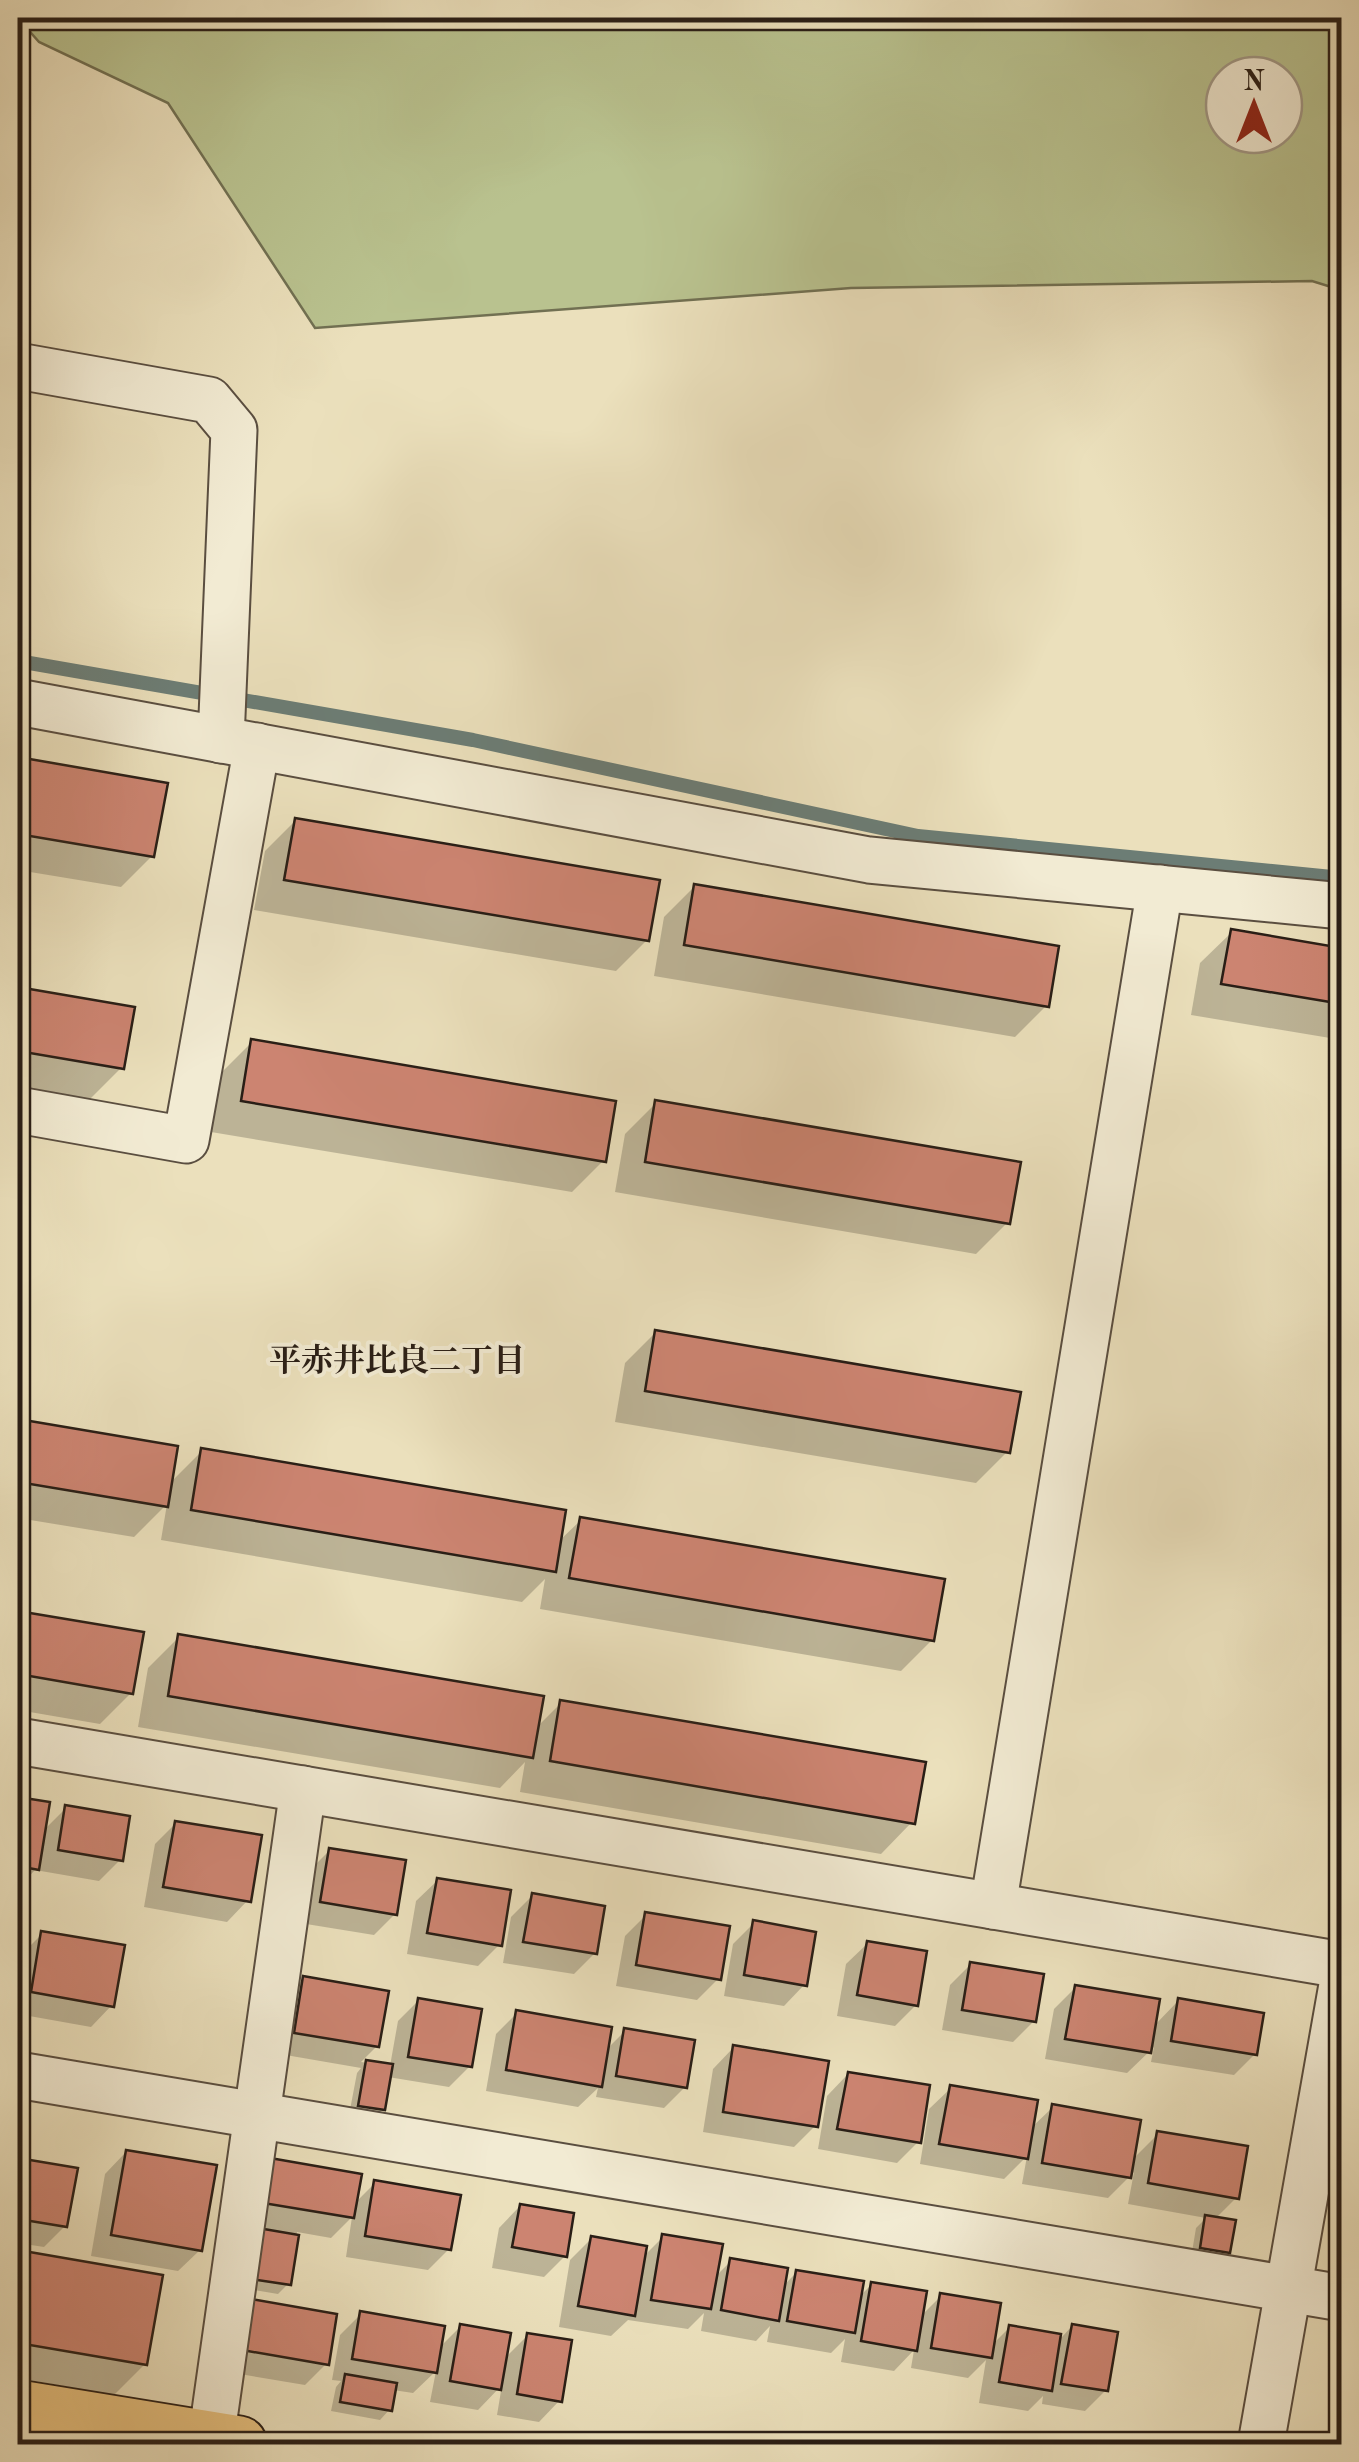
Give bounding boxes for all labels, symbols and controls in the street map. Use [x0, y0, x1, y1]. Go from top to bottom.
north arrow [1204, 55, 1304, 155]
text: N [1243, 69, 1265, 97]
district label: 平赤井比良二丁目 [269, 1343, 525, 1379]

